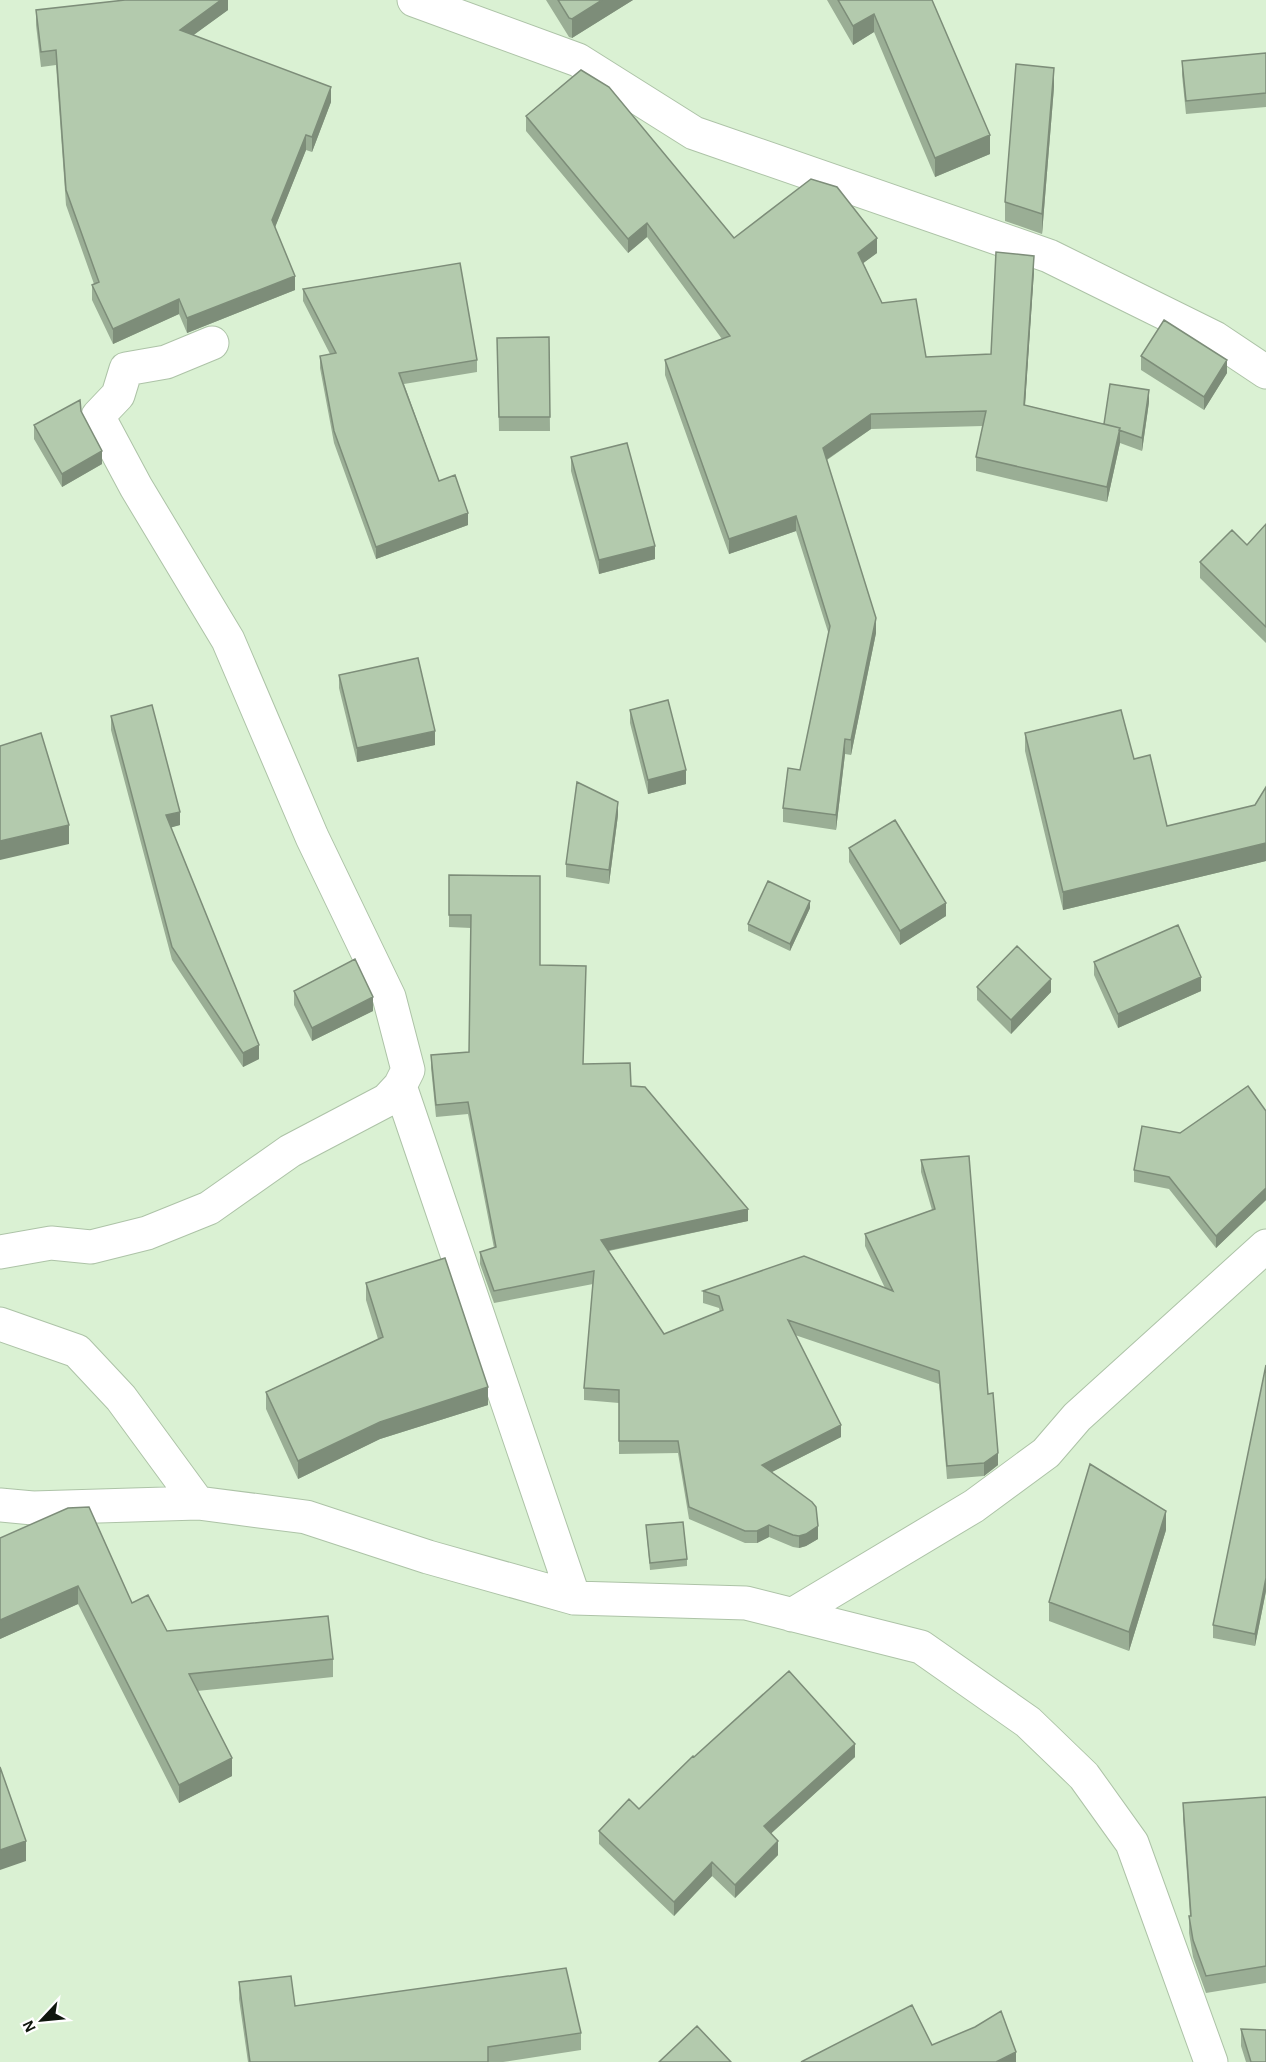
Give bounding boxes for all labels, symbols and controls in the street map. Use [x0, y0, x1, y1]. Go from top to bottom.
north arrow [12, 1990, 72, 2050]
text: N [20, 2018, 39, 2035]

